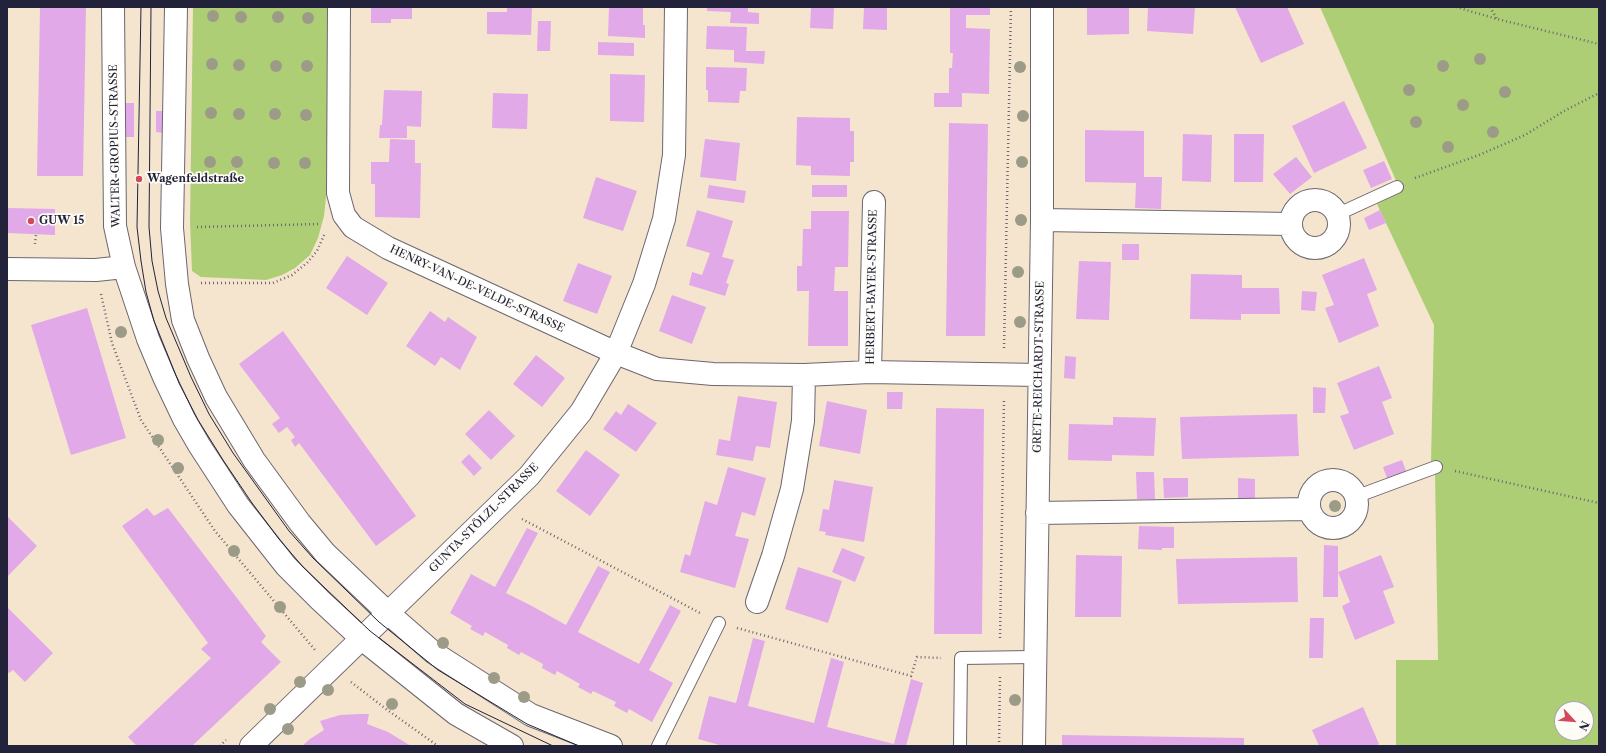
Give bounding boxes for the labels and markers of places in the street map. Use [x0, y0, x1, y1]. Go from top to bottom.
place label: Wagenfeldstraße [147, 172, 244, 186]
marker: Wagenfeldstraße [134, 174, 144, 184]
place label: GUW 15 [39, 214, 84, 228]
marker: GUW 15 [26, 216, 36, 226]

